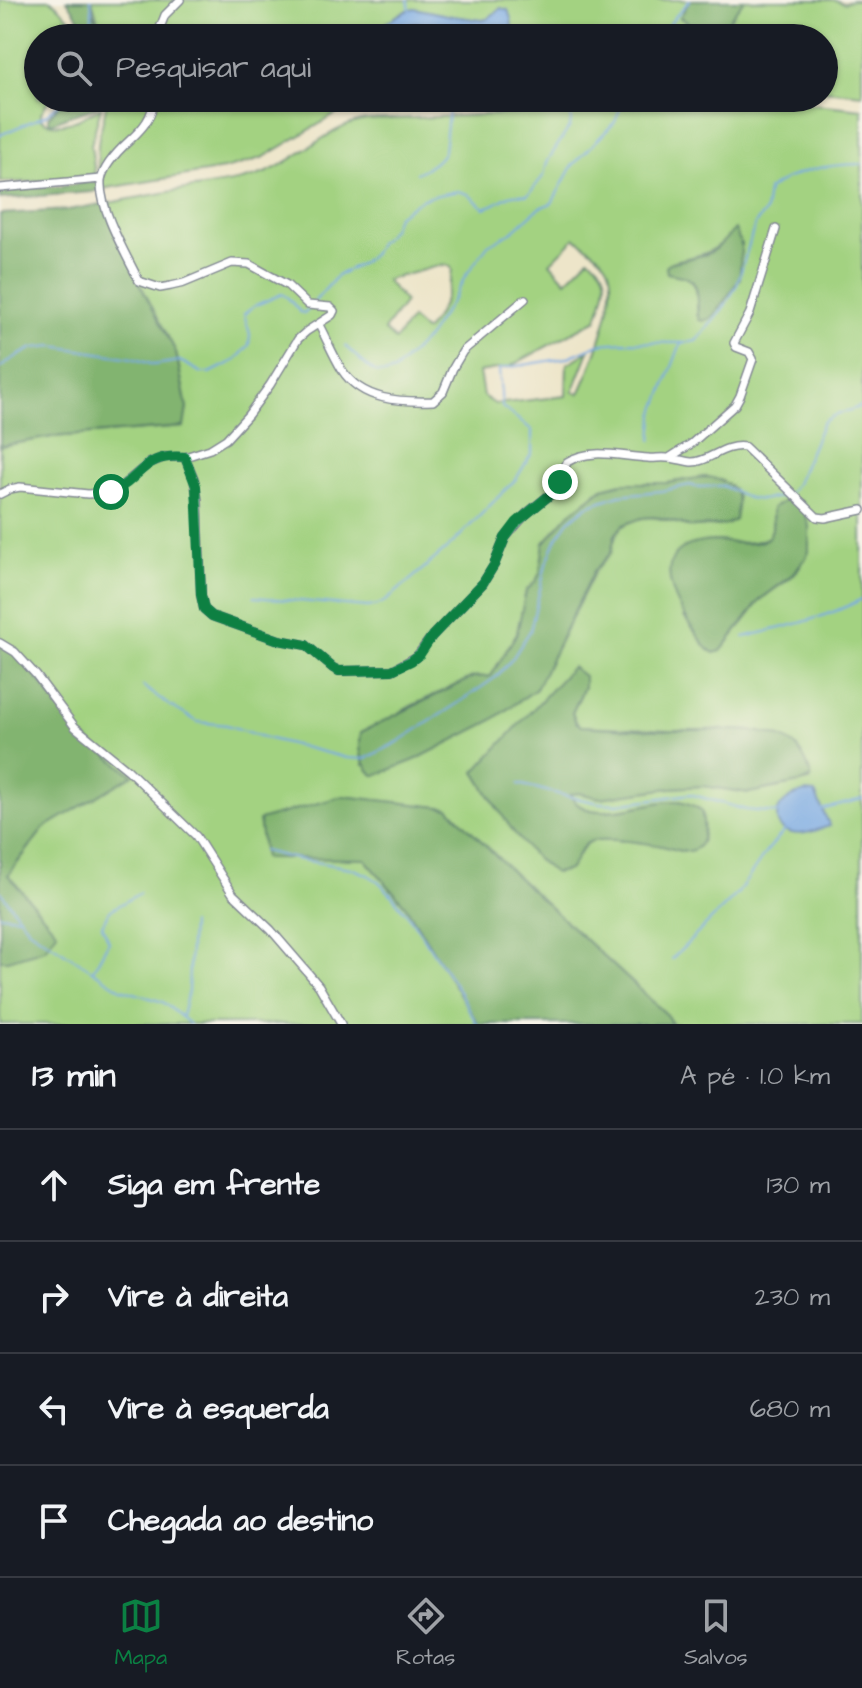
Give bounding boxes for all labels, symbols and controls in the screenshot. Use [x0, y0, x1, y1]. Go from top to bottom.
search box [24, 24, 838, 112]
icon: search [52, 46, 96, 90]
text: Pesquisar aqui [116, 47, 311, 89]
route end [542, 464, 578, 500]
route start [93, 474, 129, 510]
text: 13 min [32, 1052, 116, 1100]
text: A pé · 1.0 km [680, 1058, 830, 1094]
icon: ahead [32, 1163, 76, 1207]
text: Siga em frente [108, 1164, 320, 1206]
text: 130 m [766, 1167, 830, 1203]
icon: right [32, 1275, 76, 1319]
text: Vire à direita [108, 1276, 288, 1318]
text: 230 m [755, 1279, 830, 1315]
icon: left [32, 1387, 76, 1431]
text: Vire à esquerda [108, 1388, 329, 1430]
text: 680 m [750, 1391, 830, 1427]
icon: arrive [32, 1499, 76, 1543]
text: Chegada ao destino [108, 1500, 373, 1542]
tab: Mapa [114, 1594, 167, 1673]
tab: Rotas [396, 1594, 455, 1673]
tab: Salvos [684, 1594, 748, 1673]

